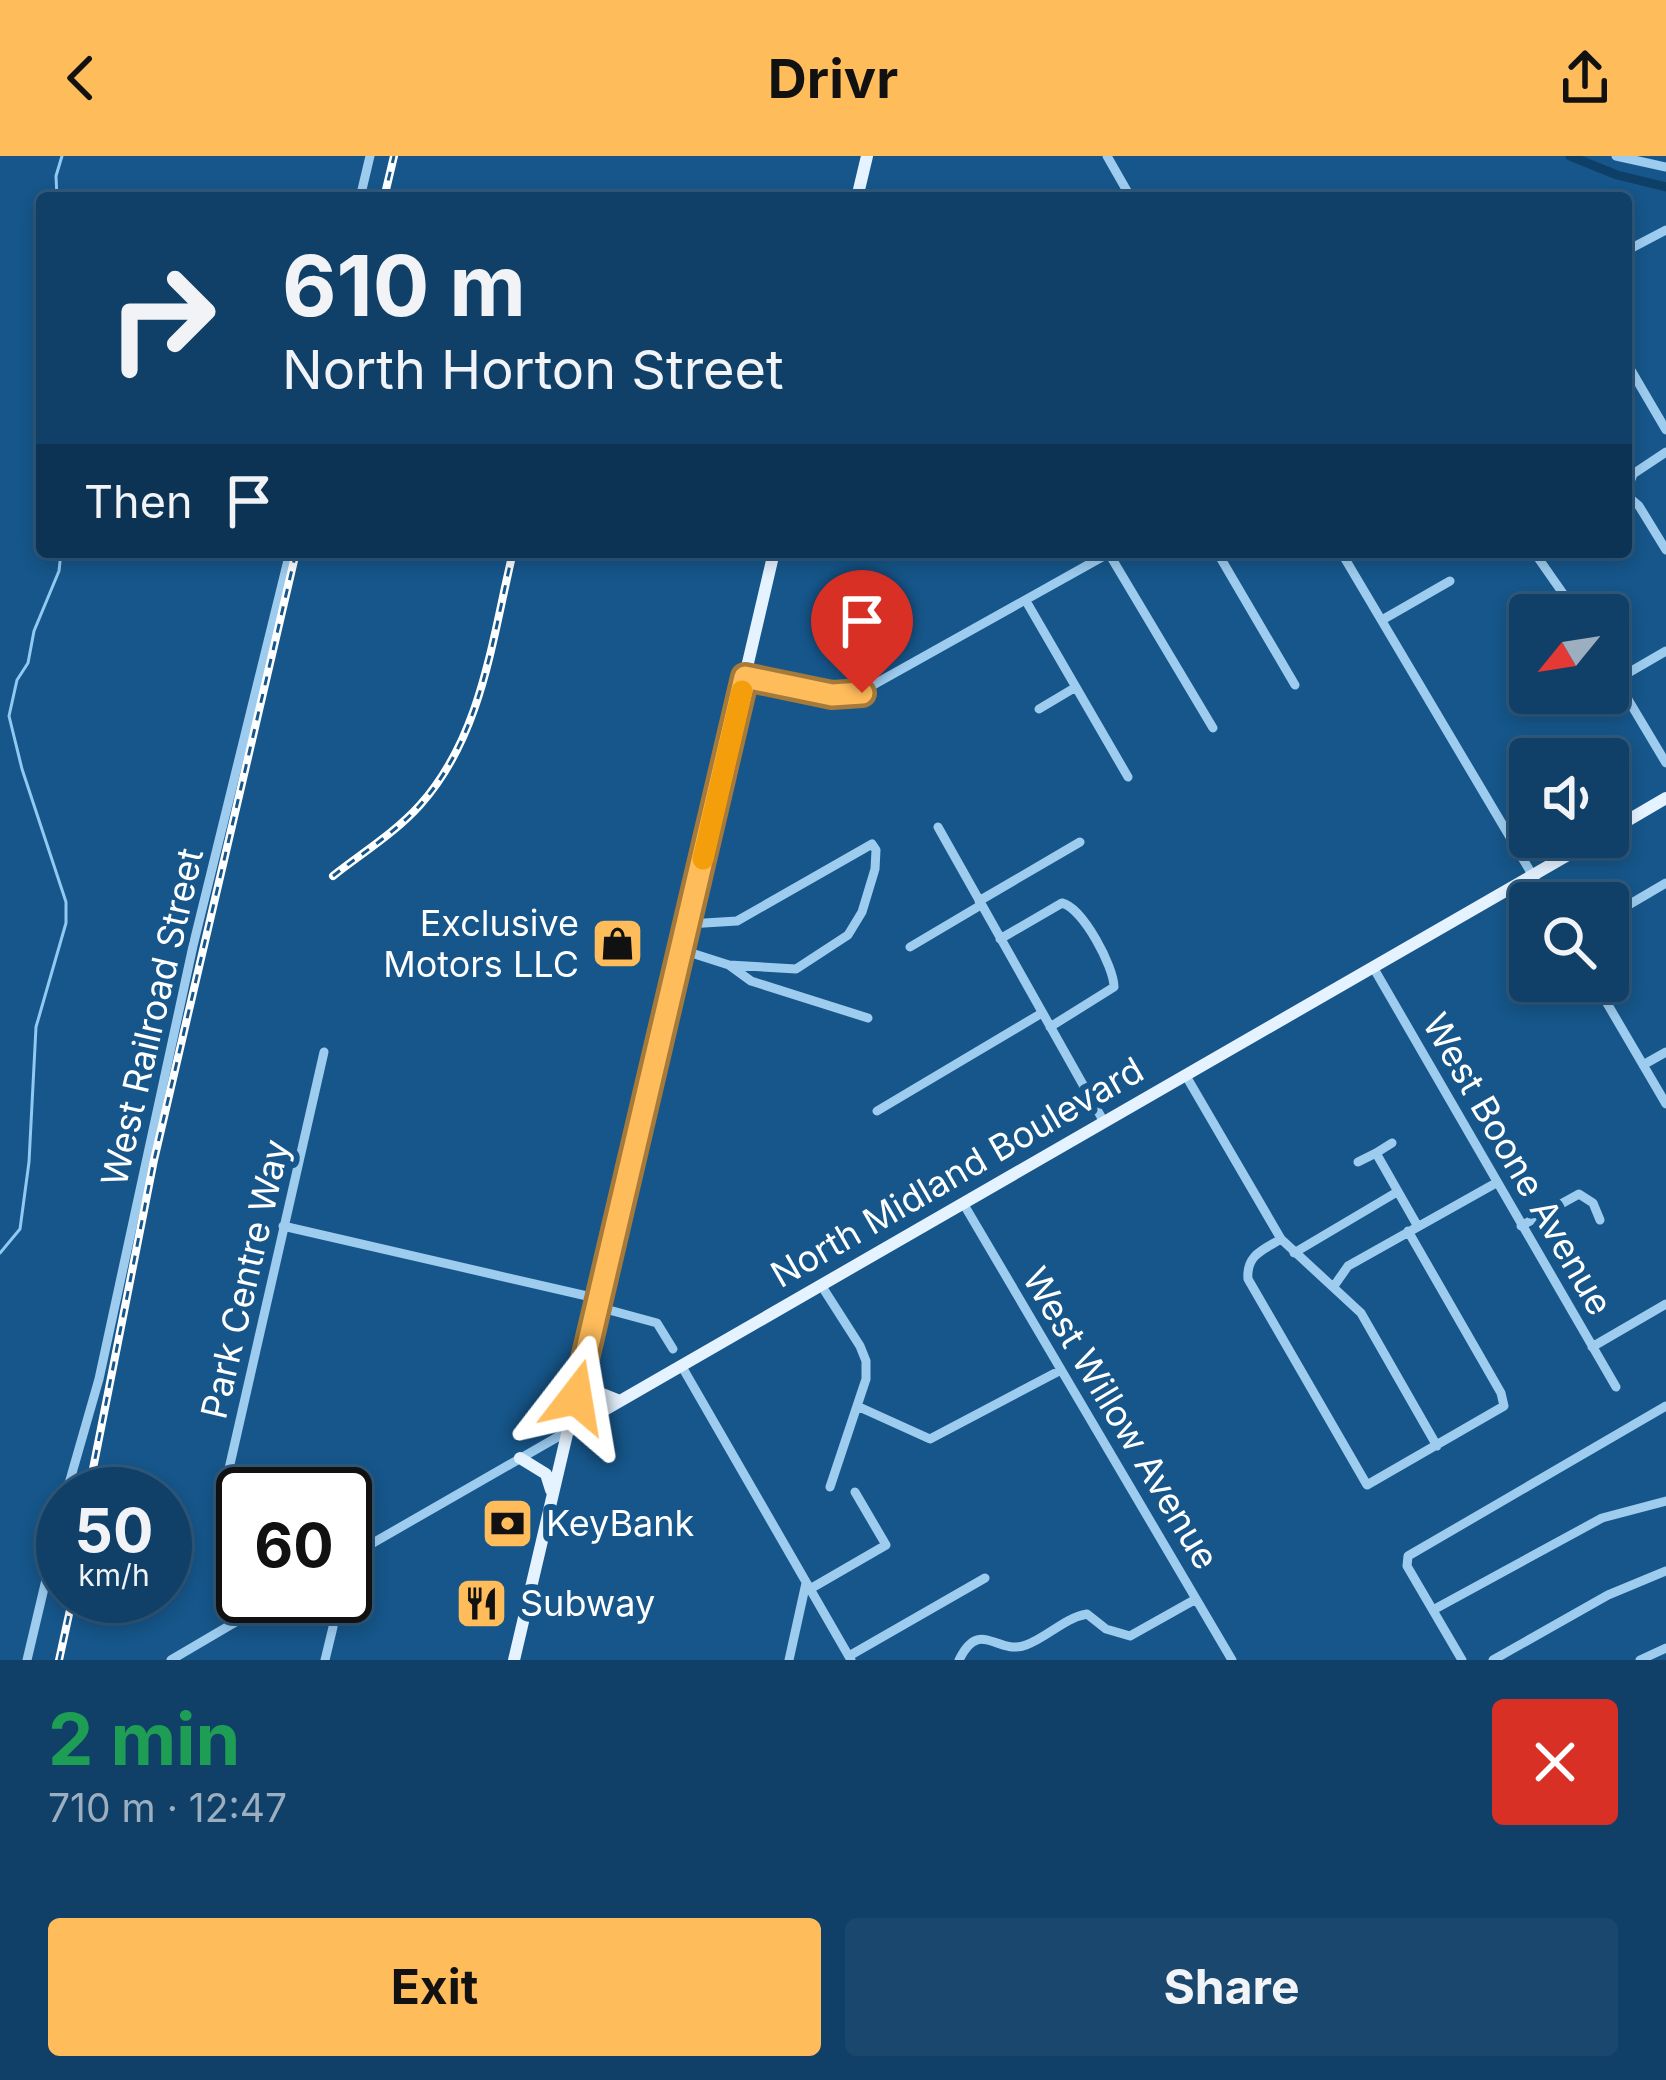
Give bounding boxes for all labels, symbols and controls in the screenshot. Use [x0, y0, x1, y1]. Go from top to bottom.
icon: back [48, 45, 114, 111]
icon: share [1552, 45, 1618, 111]
text: Drivr [768, 46, 898, 111]
text: 610 m [282, 235, 526, 336]
icon: right [84, 240, 240, 396]
text: North Horton Street [282, 337, 784, 402]
icon: arrive [216, 468, 282, 534]
text: Then [84, 474, 192, 529]
pin [811, 570, 913, 693]
icon: arrive [829, 588, 895, 654]
north arrow [1509, 594, 1629, 714]
map controls [1509, 594, 1629, 1002]
button: sound [1509, 738, 1629, 858]
street label: West Railroad Street [92, 844, 212, 1190]
button: search [1509, 882, 1629, 1002]
place label: Exclusive Motors LLC [383, 901, 579, 986]
shop icon: Exclusive Motors LLC [590, 916, 646, 972]
street label: West Boone Avenue [1414, 1005, 1622, 1323]
street label: North Midland Boulevard [763, 1047, 1151, 1297]
street label: Park Centre Way [191, 1135, 299, 1423]
street label: West Willow Avenue [1014, 1259, 1228, 1577]
position arrow [513, 1334, 639, 1460]
speed limit sign: 60 [216, 1467, 372, 1623]
text: 50 [75, 1494, 153, 1566]
bank icon: KeyBank [479, 1495, 535, 1551]
place label: KeyBank [546, 1501, 694, 1545]
text: km/h [78, 1557, 150, 1593]
restaurant icon: Subway [453, 1575, 509, 1631]
place label: Subway [520, 1581, 655, 1625]
text: 2 min [48, 1695, 240, 1782]
button: close [1492, 1699, 1618, 1825]
text: 710 m · 12:47 [48, 1784, 287, 1831]
button: Exit [48, 1918, 821, 2056]
button: Share [845, 1918, 1618, 2056]

